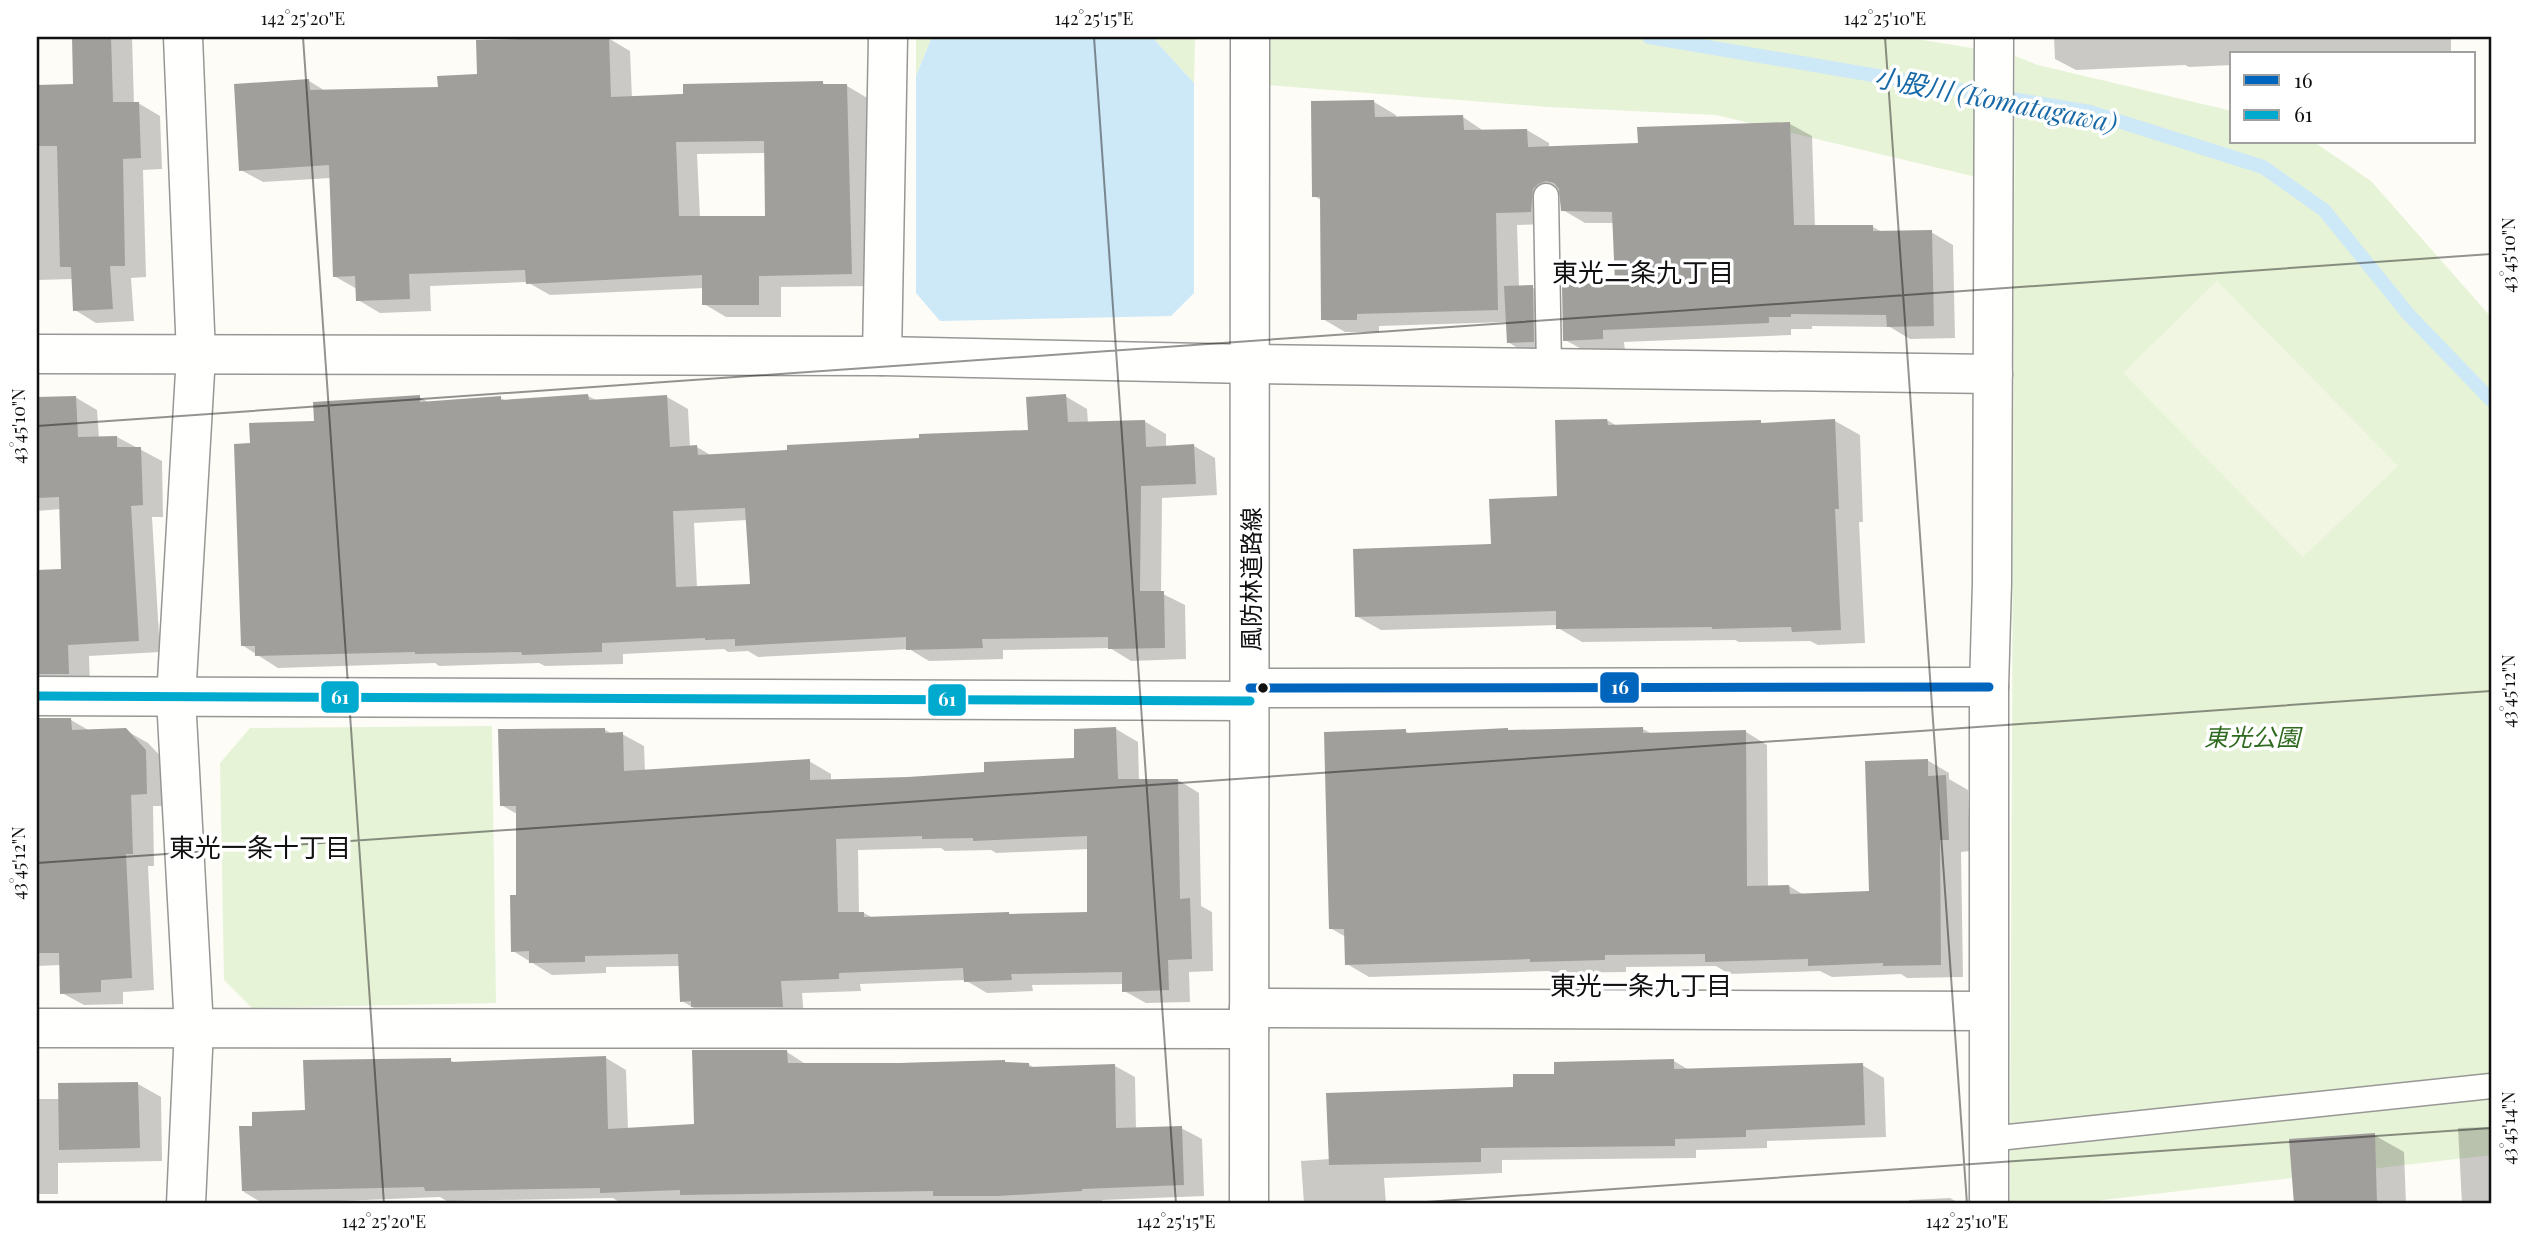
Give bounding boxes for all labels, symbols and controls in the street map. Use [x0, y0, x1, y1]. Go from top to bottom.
text: 142°25'20"E [261, 6, 345, 30]
text: 142°25'15"E [1054, 6, 1134, 30]
text: 142°25'10"E [1844, 6, 1926, 30]
legend [2230, 52, 2476, 144]
water label: 小股川 (Komatagawa) [1872, 58, 2120, 140]
text: 16 [2294, 65, 2313, 93]
text: 61 [2294, 99, 2313, 127]
text: 43°45'10"N [2496, 217, 2520, 293]
district label: 東光二条九丁目 [1552, 254, 1734, 289]
text: 43°45'10"N [6, 388, 30, 464]
street label: 風防林道路線 [1234, 507, 1266, 651]
text: 43°45'12"N [2496, 654, 2520, 728]
line badge: 16 [1599, 671, 1640, 704]
text: 16 [1611, 673, 1629, 699]
line badge: 61 [320, 680, 360, 714]
unlabelled marker [1256, 681, 1270, 695]
text: 61 [331, 683, 349, 709]
line badge: 61 [927, 683, 967, 717]
text: 61 [938, 685, 956, 711]
park label: 東光公園 [2204, 720, 2303, 752]
text: 43°45'12"N [6, 826, 30, 900]
district label: 東光一条十丁目 [169, 829, 351, 864]
district label: 東光一条九丁目 [1550, 967, 1732, 1002]
text: 43°45'14"N [2496, 1091, 2520, 1165]
text: 142°25'20"E [342, 1209, 426, 1233]
text: 142°25'15"E [1136, 1209, 1216, 1233]
text: 142°25'10"E [1926, 1209, 2008, 1233]

